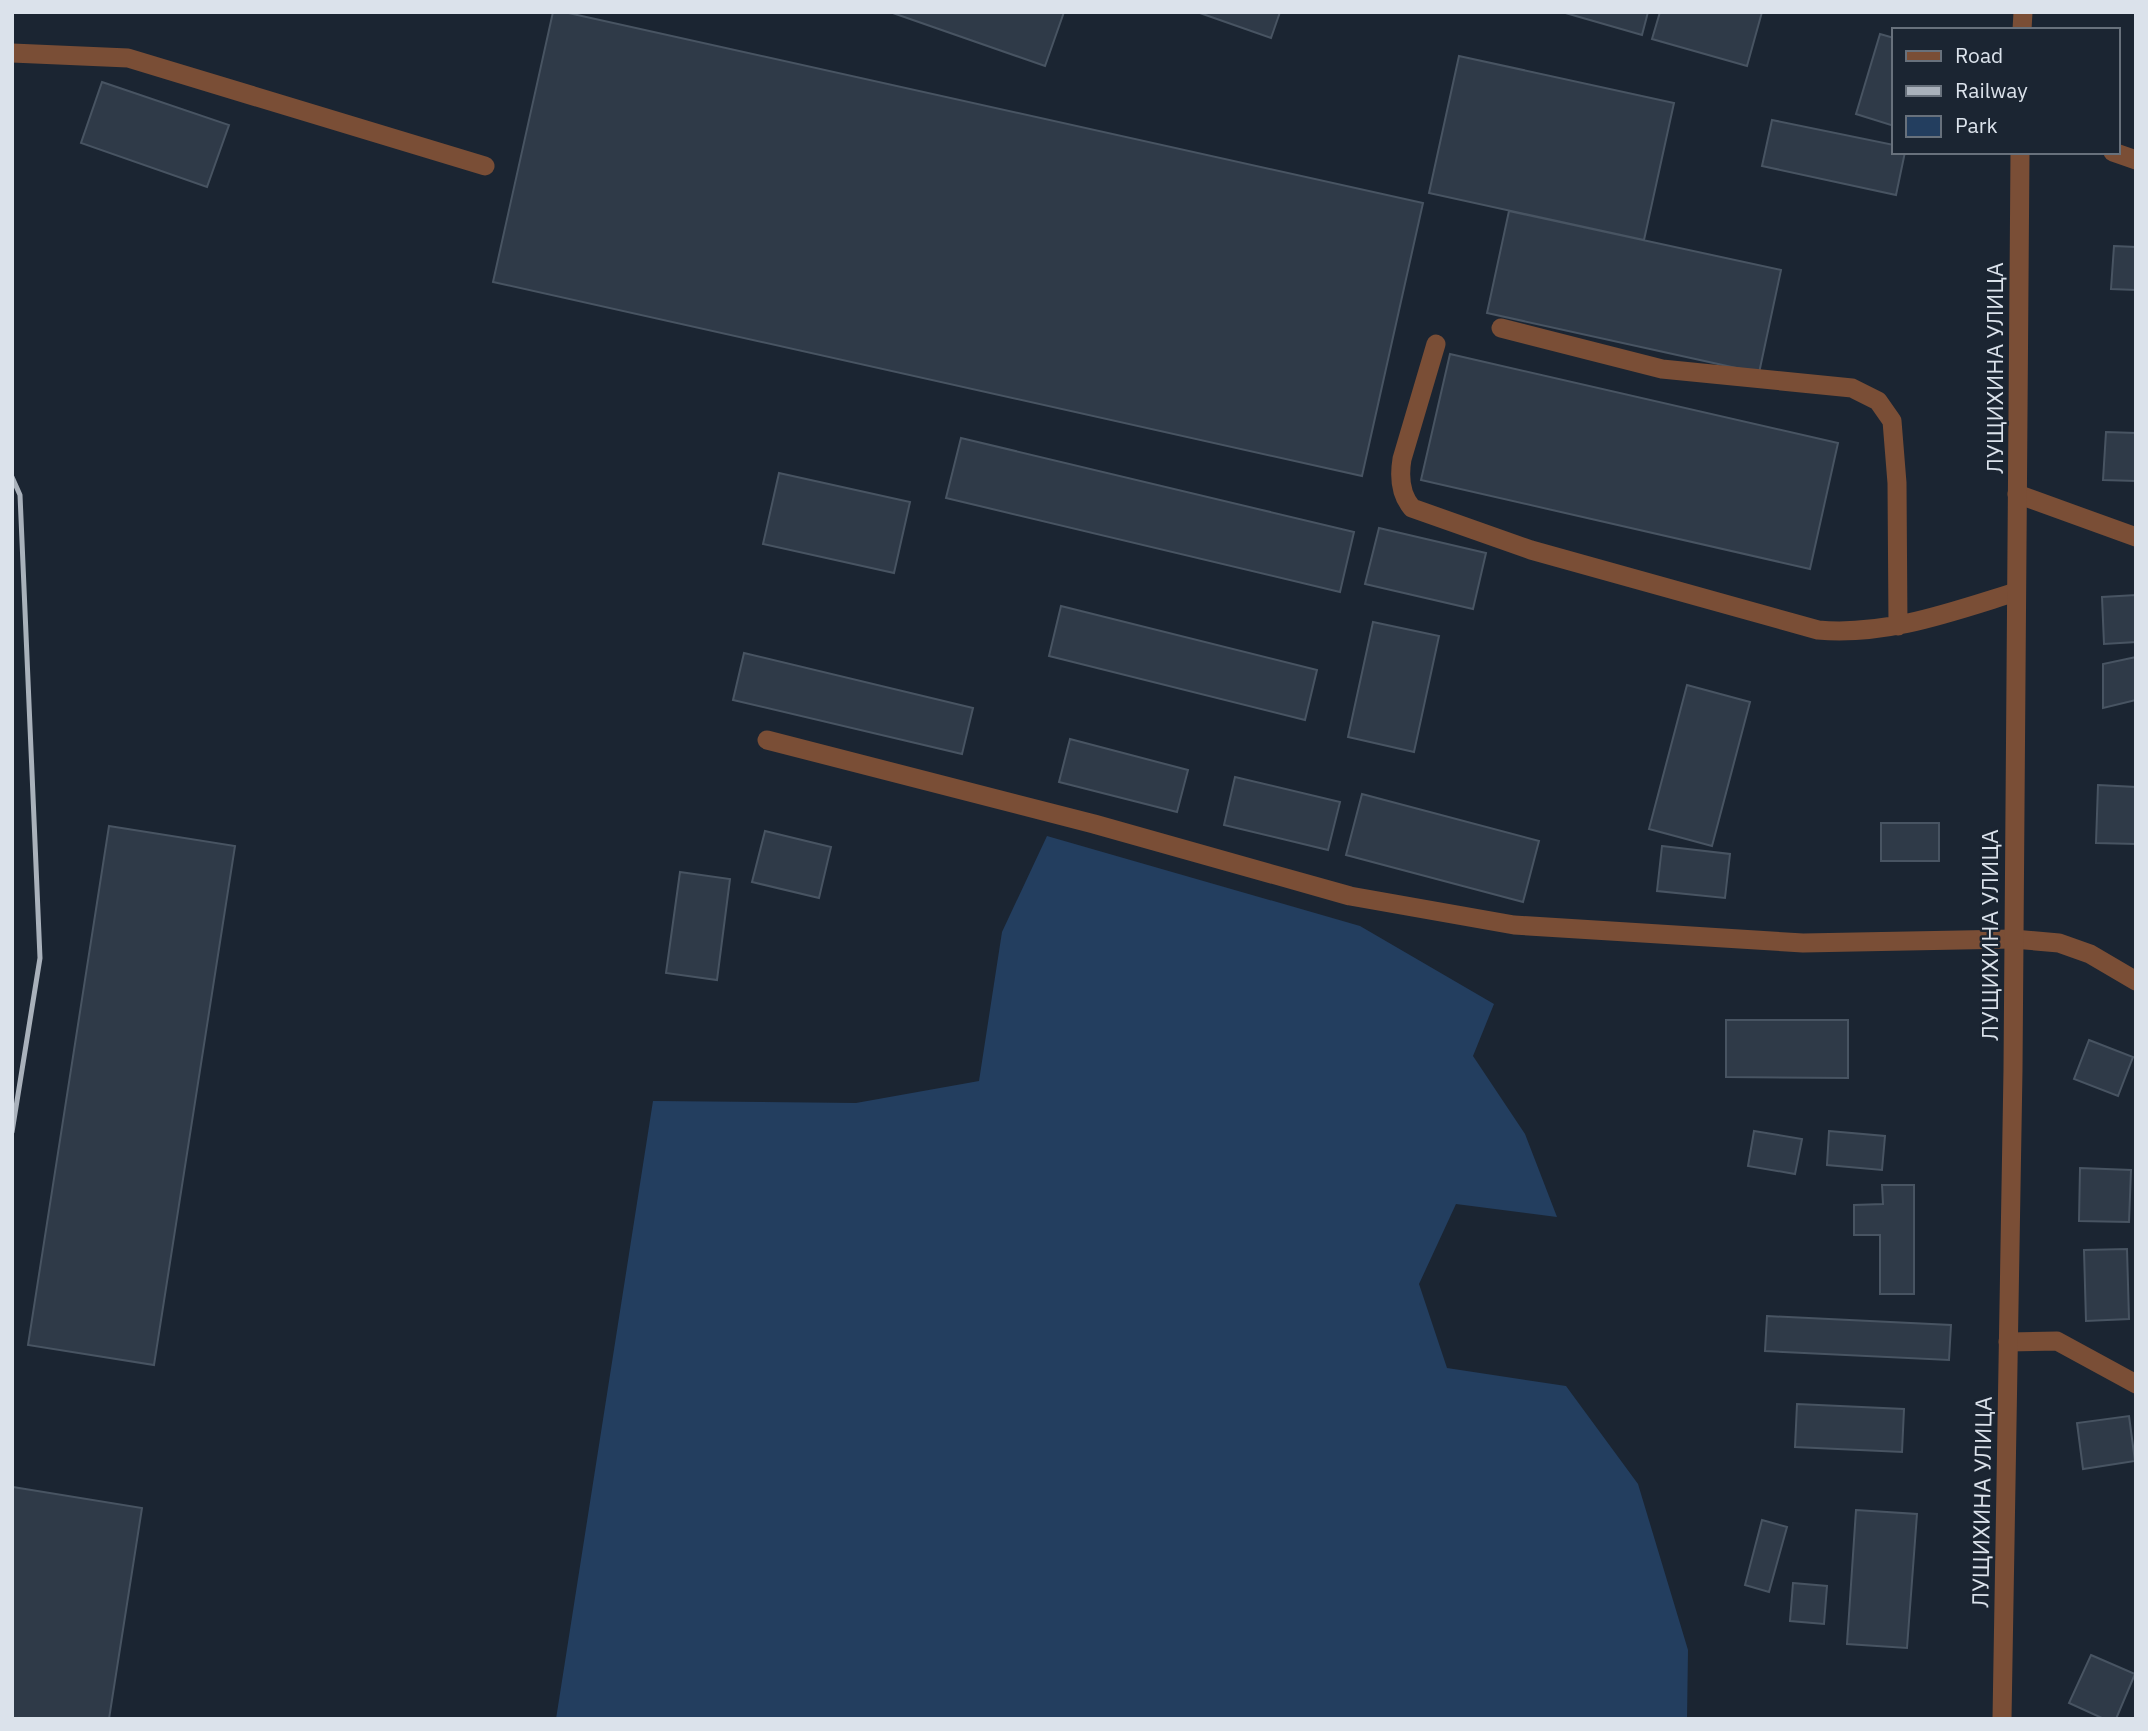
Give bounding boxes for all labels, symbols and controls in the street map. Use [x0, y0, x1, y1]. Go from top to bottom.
legend [1892, 28, 2120, 154]
text: Road [1955, 41, 2003, 69]
text: Railway [1955, 76, 2028, 104]
text: Park [1955, 111, 1998, 139]
street label: ЛУЩИХИНА УЛИЦА [1979, 262, 2009, 474]
street label: ЛУЩИХИНА УЛИЦА [1974, 829, 2004, 1041]
street label: ЛУЩИХИНА УЛИЦА [1964, 1396, 1998, 1608]

